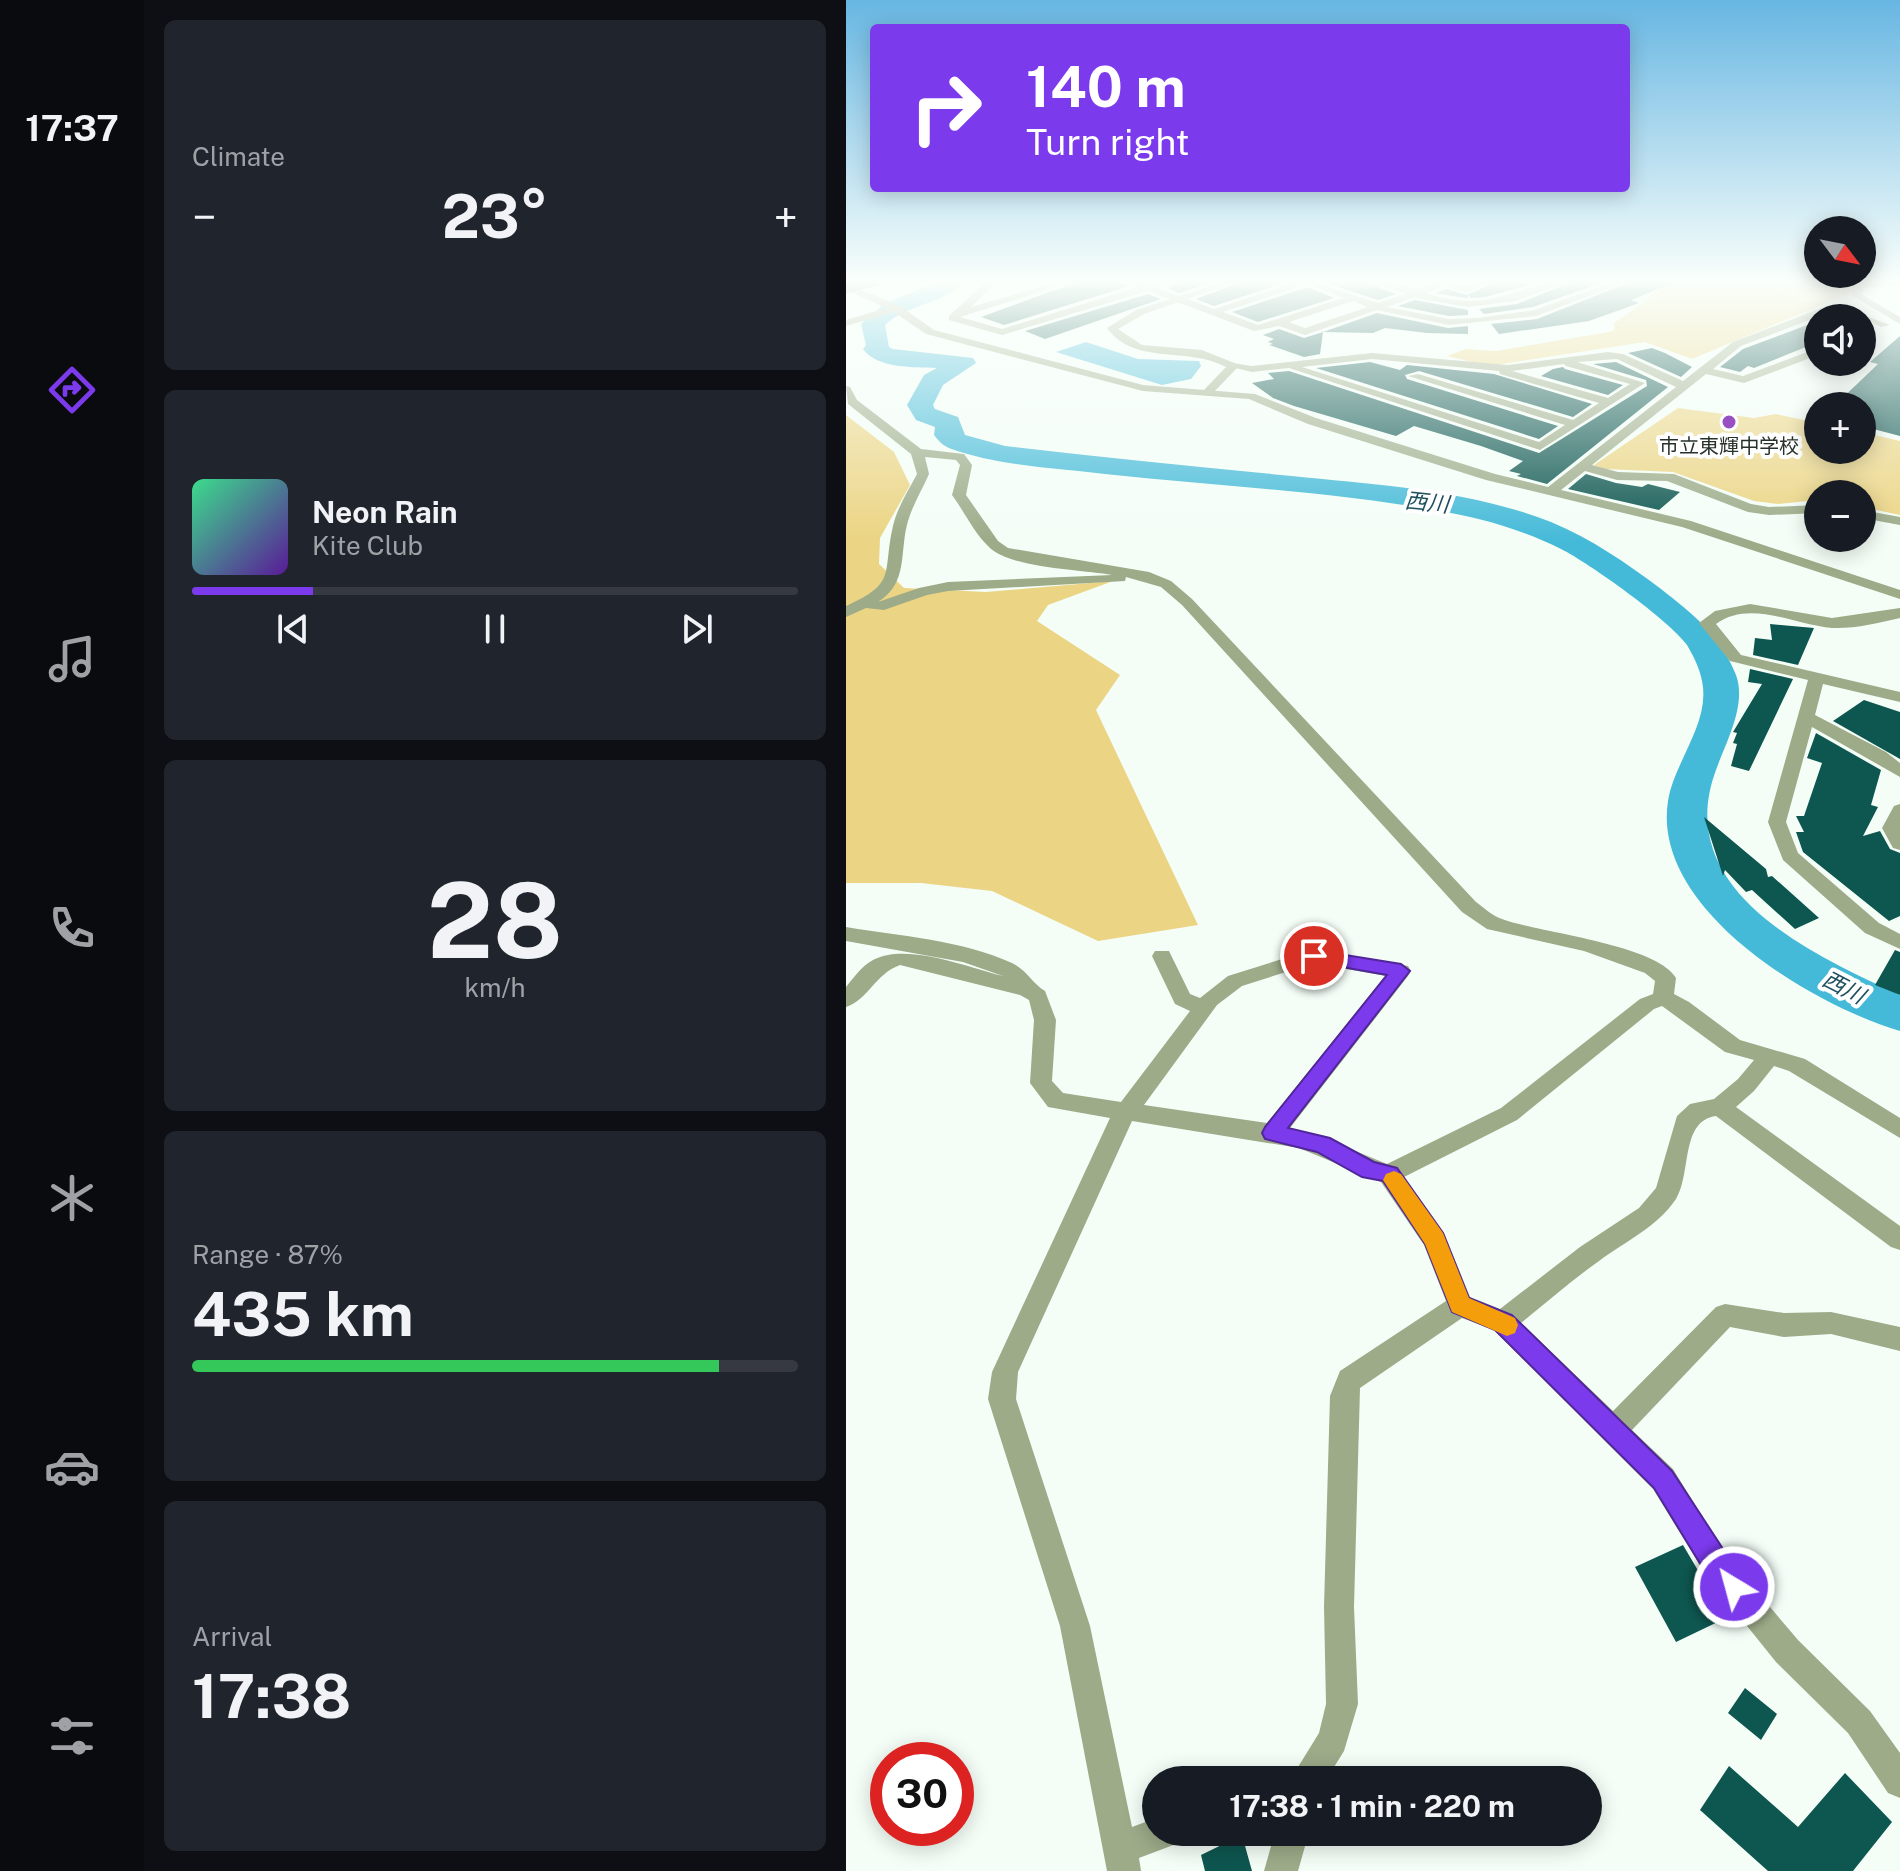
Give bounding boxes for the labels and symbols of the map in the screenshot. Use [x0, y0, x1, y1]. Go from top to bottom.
north arrow [1804, 216, 1876, 288]
marker: 市立東輝中学校 [1720, 413, 1738, 431]
place label: 市立東輝中学校 [1659, 434, 1799, 458]
water label: 西川 [1404, 487, 1452, 517]
pin [1280, 922, 1348, 990]
water label: 西川 [1818, 965, 1871, 1009]
position arrow [1692, 1545, 1776, 1629]
speed limit sign: 30 [870, 1742, 974, 1846]

